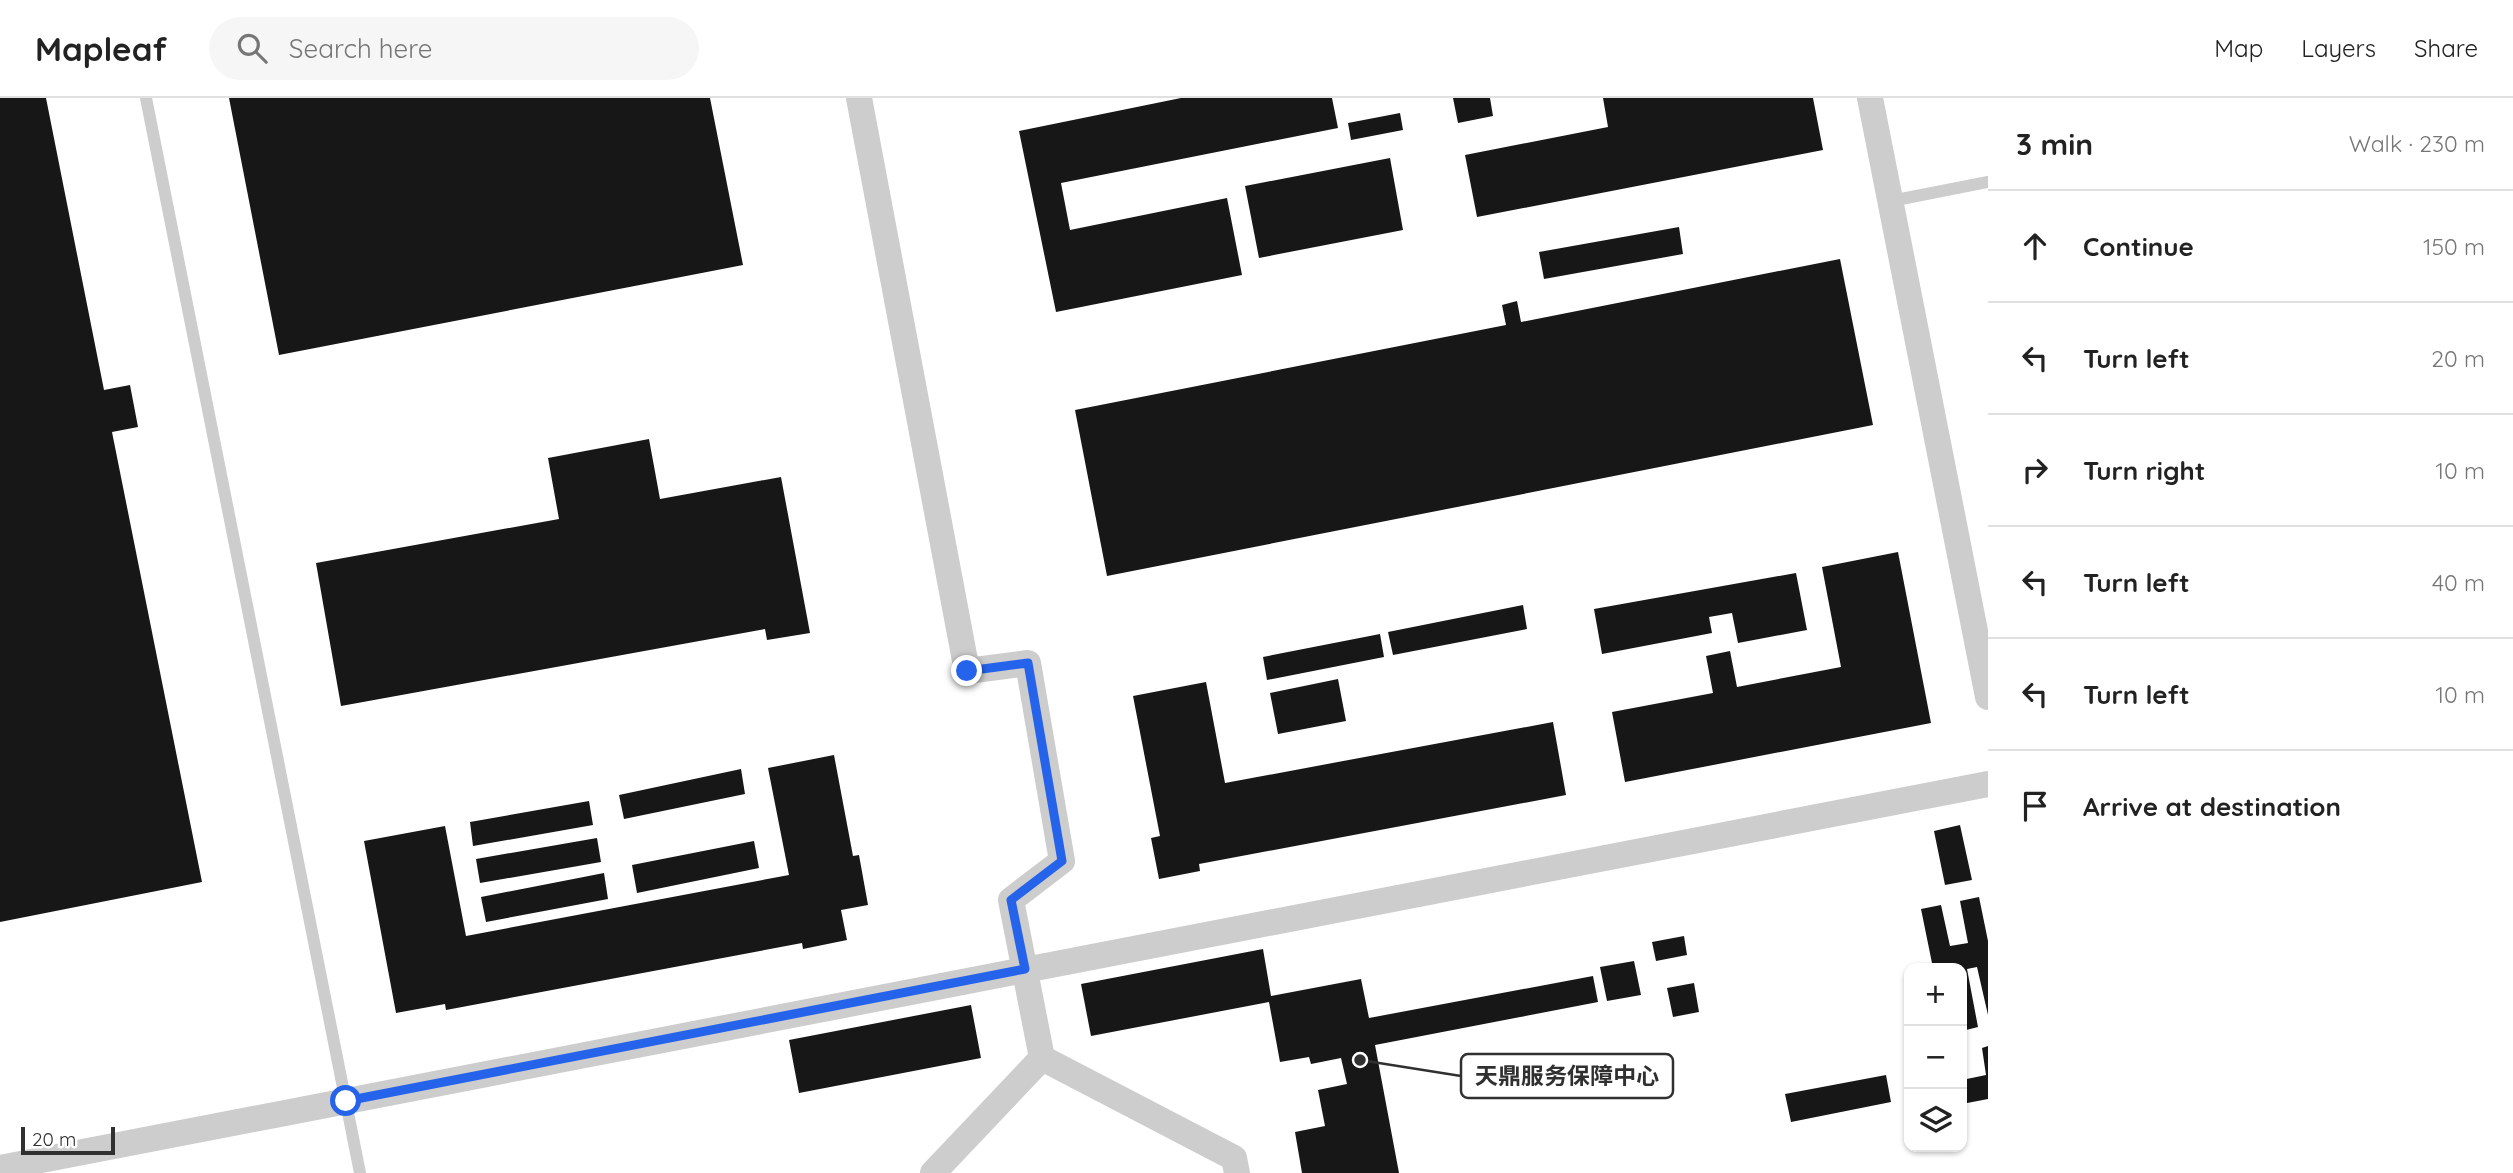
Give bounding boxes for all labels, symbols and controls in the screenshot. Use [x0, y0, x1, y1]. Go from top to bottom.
search box [209, 17, 699, 80]
text: Mapleaf [35, 28, 167, 69]
icon: search [233, 29, 271, 67]
text: Search here [289, 32, 432, 65]
text: Map [2214, 33, 2263, 63]
text: Layers [2301, 33, 2376, 63]
text: Share [2414, 33, 2478, 63]
text: 3 min [2016, 125, 2093, 163]
text: Walk · 230 m [2349, 129, 2485, 158]
icon: ahead [2016, 227, 2054, 265]
text: Continue [2083, 230, 2194, 263]
text: 150 m [2423, 232, 2485, 261]
icon: left [2016, 339, 2054, 377]
text: Turn left [2083, 342, 2190, 375]
text: 20 m [2431, 344, 2485, 373]
icon: right [2016, 451, 2054, 489]
text: Turn right [2083, 454, 2205, 487]
text: 10 m [2436, 456, 2485, 485]
icon: left [2016, 563, 2054, 601]
text: Turn left [2083, 566, 2190, 599]
text: 40 m [2432, 568, 2485, 597]
route end [951, 655, 982, 686]
icon: left [2016, 675, 2054, 713]
text: Turn left [2083, 678, 2190, 711]
text: 10 m [2436, 680, 2485, 709]
icon: arrive [2016, 787, 2054, 825]
text: Arrive at destination [2083, 790, 2341, 823]
map controls [1904, 963, 1967, 1152]
button: + [1904, 963, 1967, 1026]
button: − [1904, 1026, 1967, 1089]
callout: 天鼎服务保障中心 [1461, 1054, 1673, 1098]
text: 天鼎服务保障中心 [1475, 1061, 1659, 1090]
route start [330, 1085, 361, 1116]
button: layers [1904, 1089, 1967, 1152]
scale bar [21, 1124, 116, 1156]
text: 20 m [32, 1127, 76, 1151]

